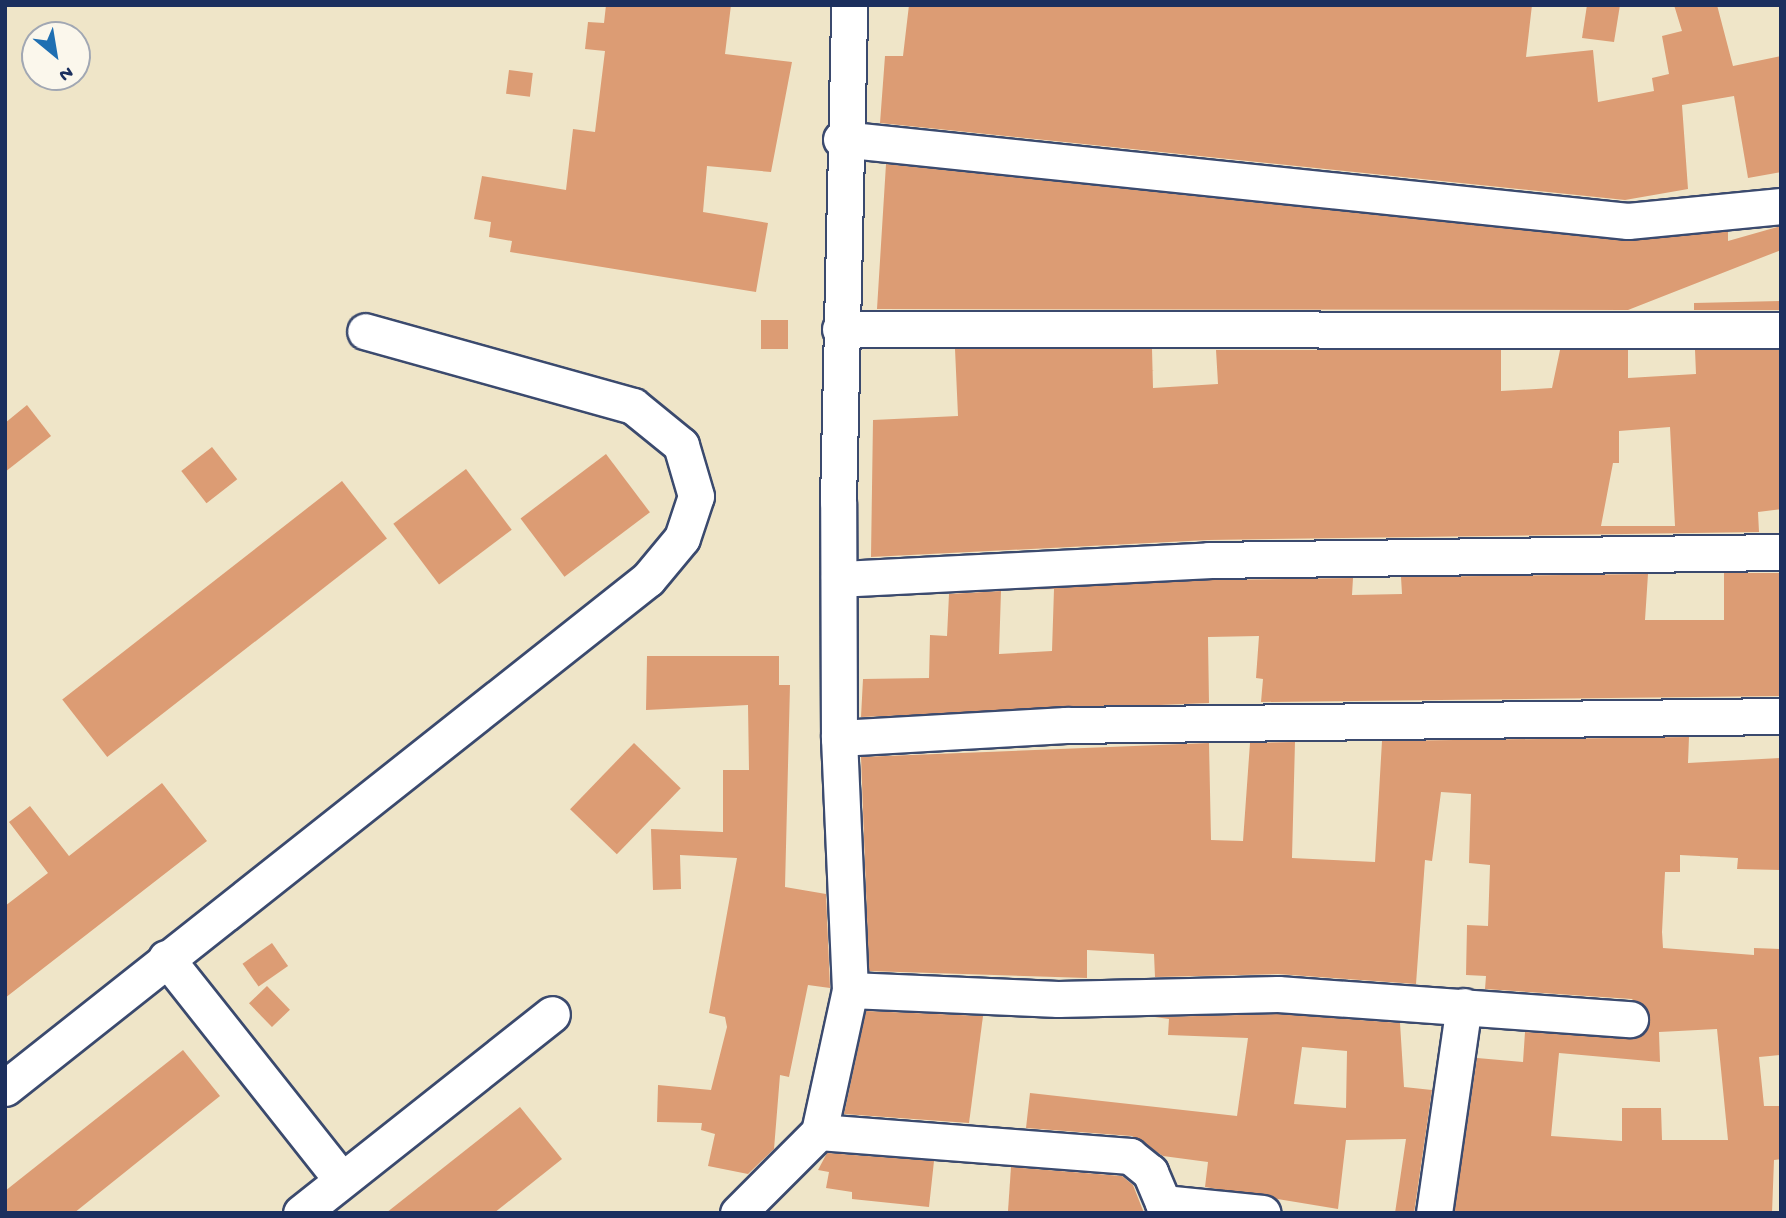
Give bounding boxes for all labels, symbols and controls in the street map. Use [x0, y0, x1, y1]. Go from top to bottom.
north arrow [21, 21, 91, 91]
text: N [55, 60, 77, 86]

